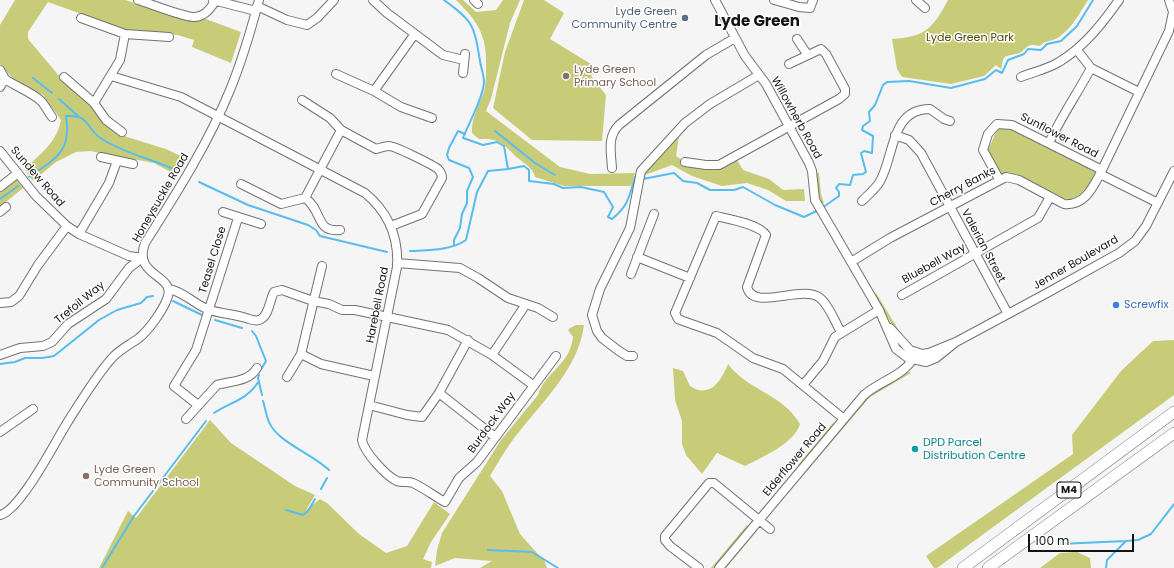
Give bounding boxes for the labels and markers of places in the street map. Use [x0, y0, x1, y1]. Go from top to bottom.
place label: Lyde Green Community Centre [572, 5, 677, 31]
marker: Lyde Green Community Centre [680, 13, 690, 23]
place label: Lyde Green Primary School [574, 63, 656, 89]
marker: Lyde Green Primary School [561, 71, 571, 81]
place label: Screwfix [1124, 298, 1169, 312]
marker: Screwfix [1111, 300, 1121, 310]
place label: DPD Parcel Distribution Centre [923, 436, 1026, 462]
marker: DPD Parcel Distribution Centre [910, 444, 920, 454]
place label: Lyde Green Community School [94, 463, 199, 489]
marker: Lyde Green Community School [81, 471, 91, 481]

